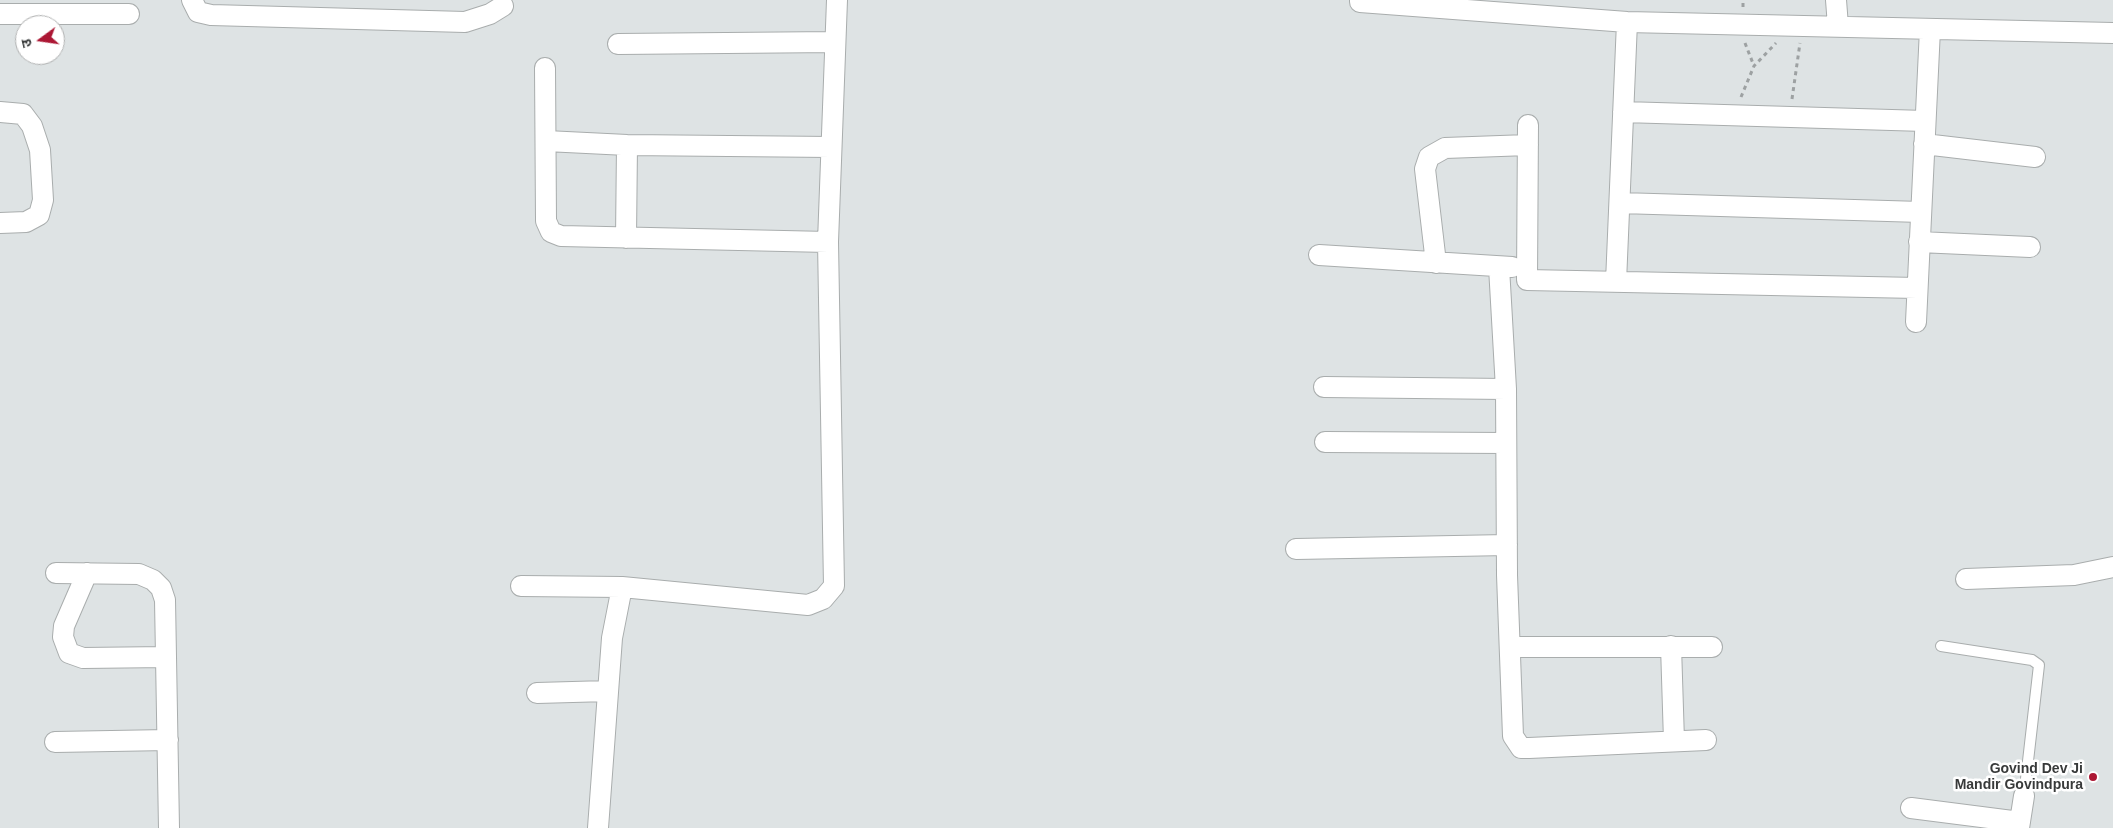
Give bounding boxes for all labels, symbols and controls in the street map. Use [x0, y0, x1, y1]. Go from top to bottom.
north arrow [15, 15, 65, 65]
text: उ [18, 37, 35, 49]
place label: Govind Dev Ji Mandir Govindpura [1955, 761, 2083, 794]
marker: Govind Dev Ji Mandir Govindpura [2087, 771, 2099, 783]

